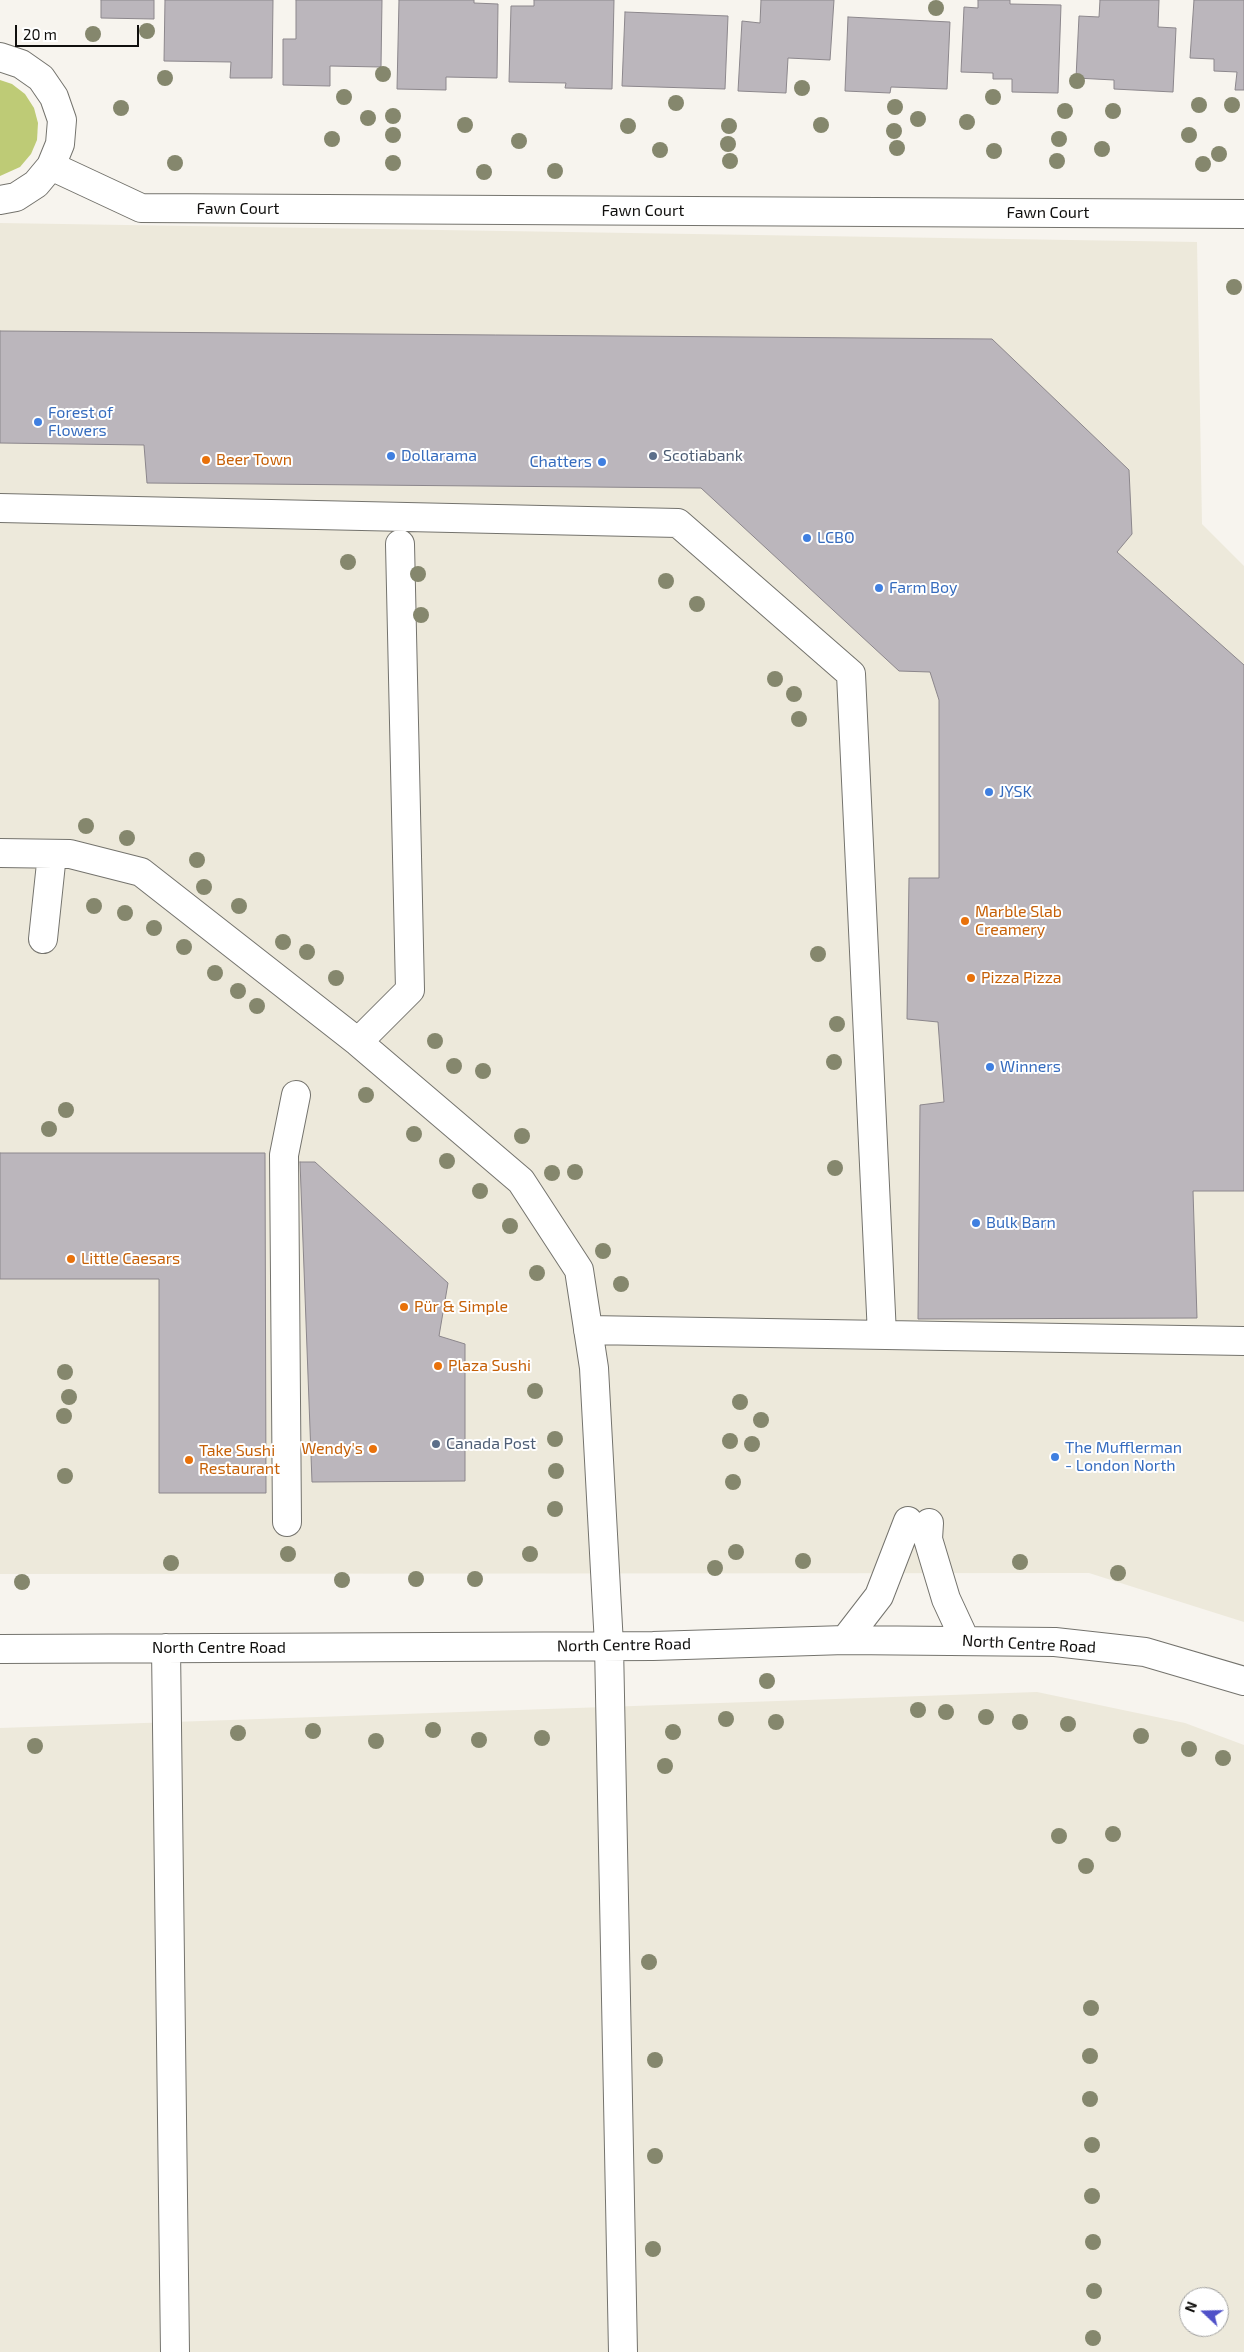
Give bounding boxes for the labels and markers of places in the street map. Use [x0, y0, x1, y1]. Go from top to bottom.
place label: Forest of Flowers [48, 403, 113, 441]
marker: Forest of Flowers [32, 416, 44, 428]
place label: Dollarama [401, 446, 477, 466]
place label: Scotiabank [663, 446, 743, 466]
place label: Beer Town [216, 450, 292, 470]
marker: Dollarama [385, 450, 397, 462]
marker: Scotiabank [647, 450, 659, 462]
place label: Chatters [529, 452, 592, 472]
marker: Beer Town [200, 454, 212, 466]
marker: Chatters [596, 456, 608, 468]
place label: LCBO [817, 528, 855, 548]
marker: LCBO [801, 532, 813, 544]
place label: Farm Boy [889, 578, 957, 598]
marker: Farm Boy [873, 582, 885, 594]
place label: JYSK [999, 782, 1032, 802]
marker: JYSK [983, 786, 995, 798]
place label: Marble Slab Creamery [975, 902, 1062, 940]
marker: Marble Slab Creamery [959, 915, 971, 927]
place label: Pizza Pizza [981, 968, 1062, 988]
marker: Pizza Pizza [965, 972, 977, 984]
place label: Winners [1000, 1057, 1061, 1077]
marker: Winners [984, 1061, 996, 1073]
place label: Bulk Barn [986, 1213, 1056, 1233]
marker: Bulk Barn [970, 1217, 982, 1229]
place label: Little Caesars [81, 1249, 180, 1269]
marker: Little Caesars [65, 1253, 77, 1265]
place label: Pür & Simple [414, 1297, 508, 1317]
marker: Pür & Simple [398, 1301, 410, 1313]
place label: Plaza Sushi [448, 1356, 531, 1376]
marker: Plaza Sushi [432, 1360, 444, 1372]
place label: Canada Post [446, 1434, 536, 1454]
marker: Canada Post [430, 1438, 442, 1450]
place label: The Mufflerman - London North [1065, 1438, 1182, 1476]
place label: Wendy's [301, 1439, 363, 1459]
place label: Take Sushi Restaurant [199, 1441, 280, 1479]
marker: Wendy's [367, 1443, 379, 1455]
marker: The Mufflerman - London North [1049, 1451, 1061, 1463]
marker: Take Sushi Restaurant [183, 1454, 195, 1466]

